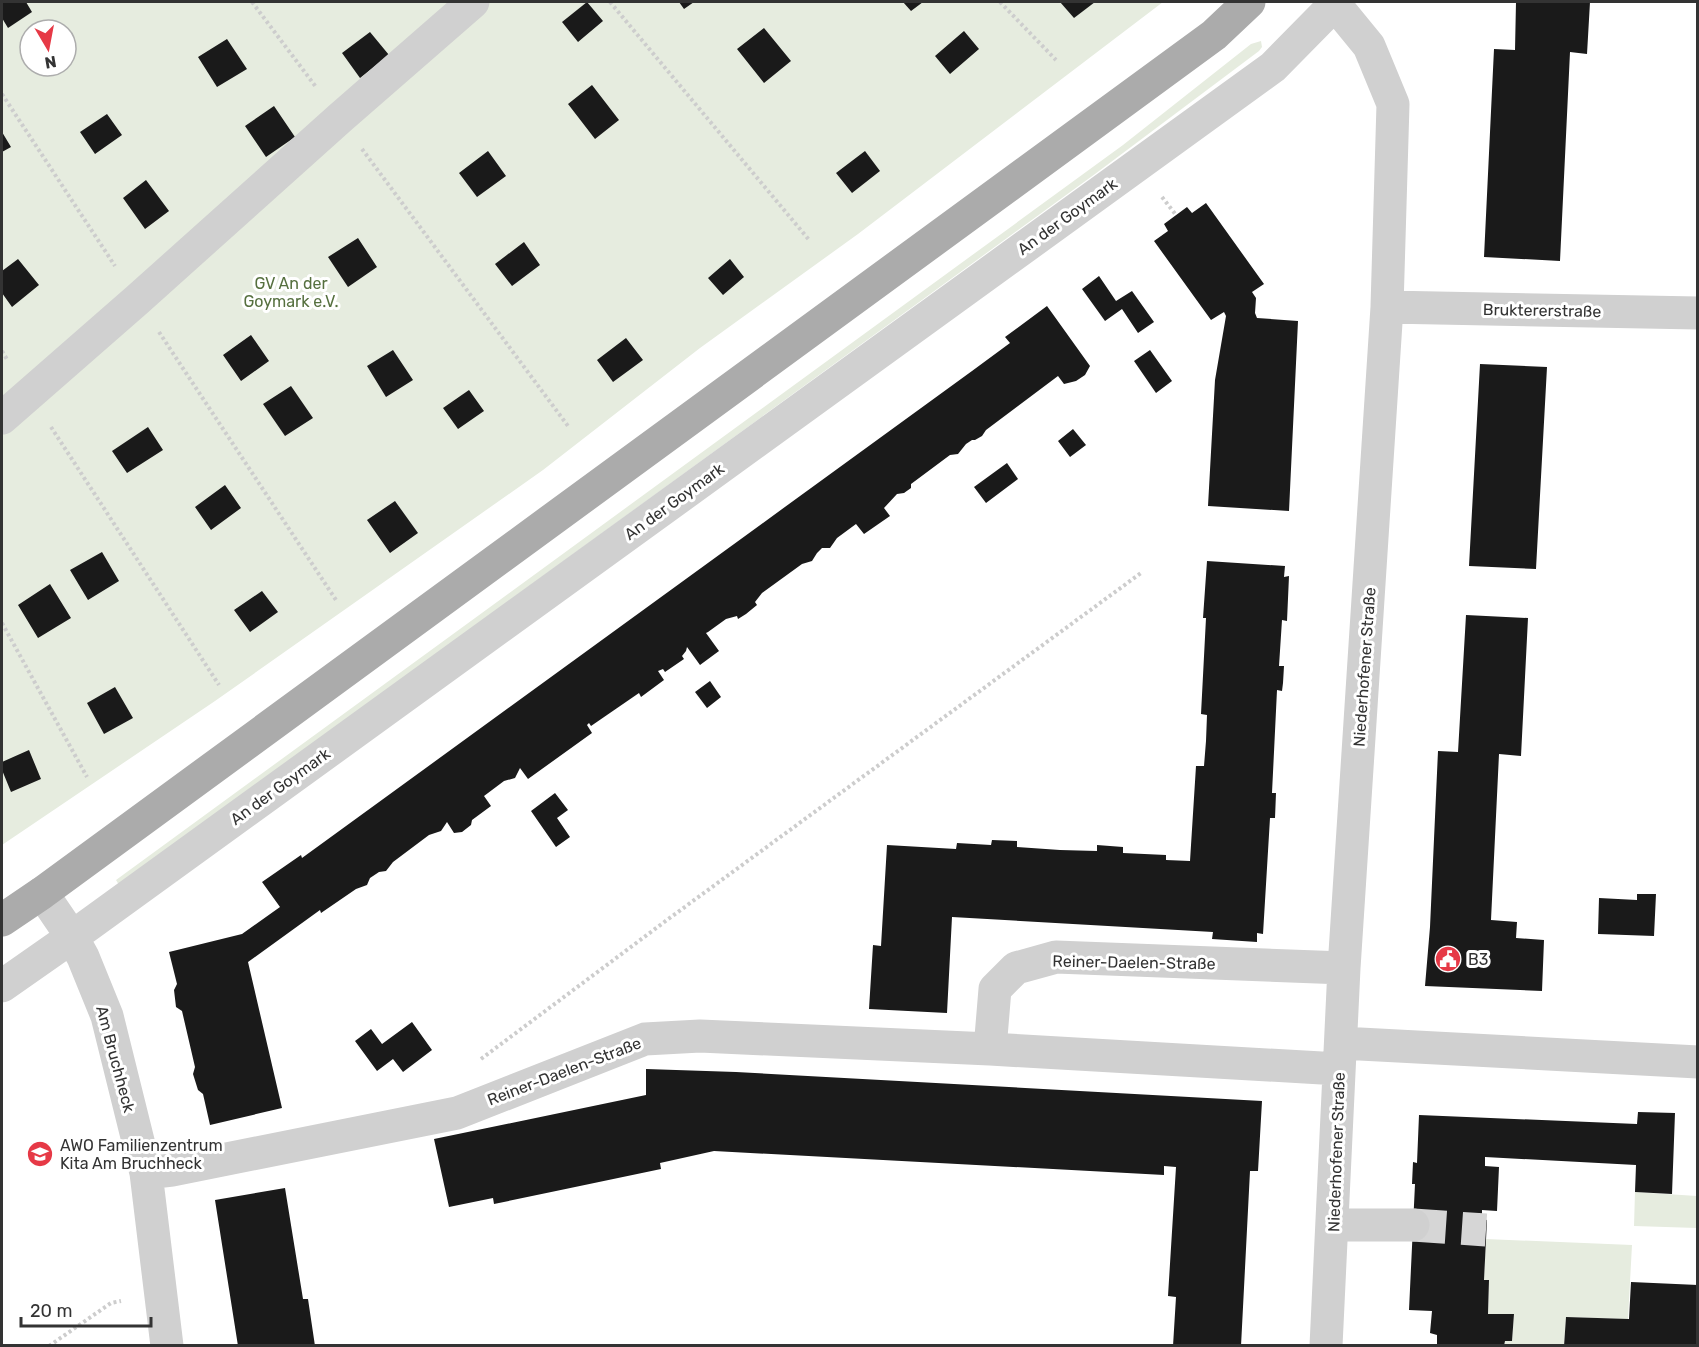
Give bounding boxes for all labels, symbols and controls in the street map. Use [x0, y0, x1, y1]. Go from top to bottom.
north arrow [18, 18, 78, 78]
text: N [43, 52, 58, 73]
street label: An der Goymark [1014, 173, 1121, 259]
park label: GV An der Goymark e.V. [243, 274, 339, 311]
street label: Bruktererstraße [1483, 300, 1601, 321]
street label: An der Goymark [621, 458, 728, 544]
street label: Niederhofener Straße [1349, 587, 1380, 747]
street label: An der Goymark [227, 743, 334, 829]
public building icon: B3 [1433, 944, 1463, 974]
place label: B3 [1468, 950, 1488, 969]
street label: Reiner-Daelen-Straße [1052, 952, 1216, 973]
street label: Am Bruchheck [92, 1004, 139, 1115]
street label: Reiner-Daelen-Straße [485, 1033, 644, 1110]
street label: Niederhofener Straße [1324, 1072, 1349, 1232]
place label: AWO Familienzentrum Kita Am Bruchheck [60, 1136, 223, 1173]
school or university icon: AWO Familienzentrum Kita Am Bruchheck [25, 1139, 55, 1169]
scale bar [21, 1290, 152, 1328]
text: 20 m [30, 1300, 72, 1322]

